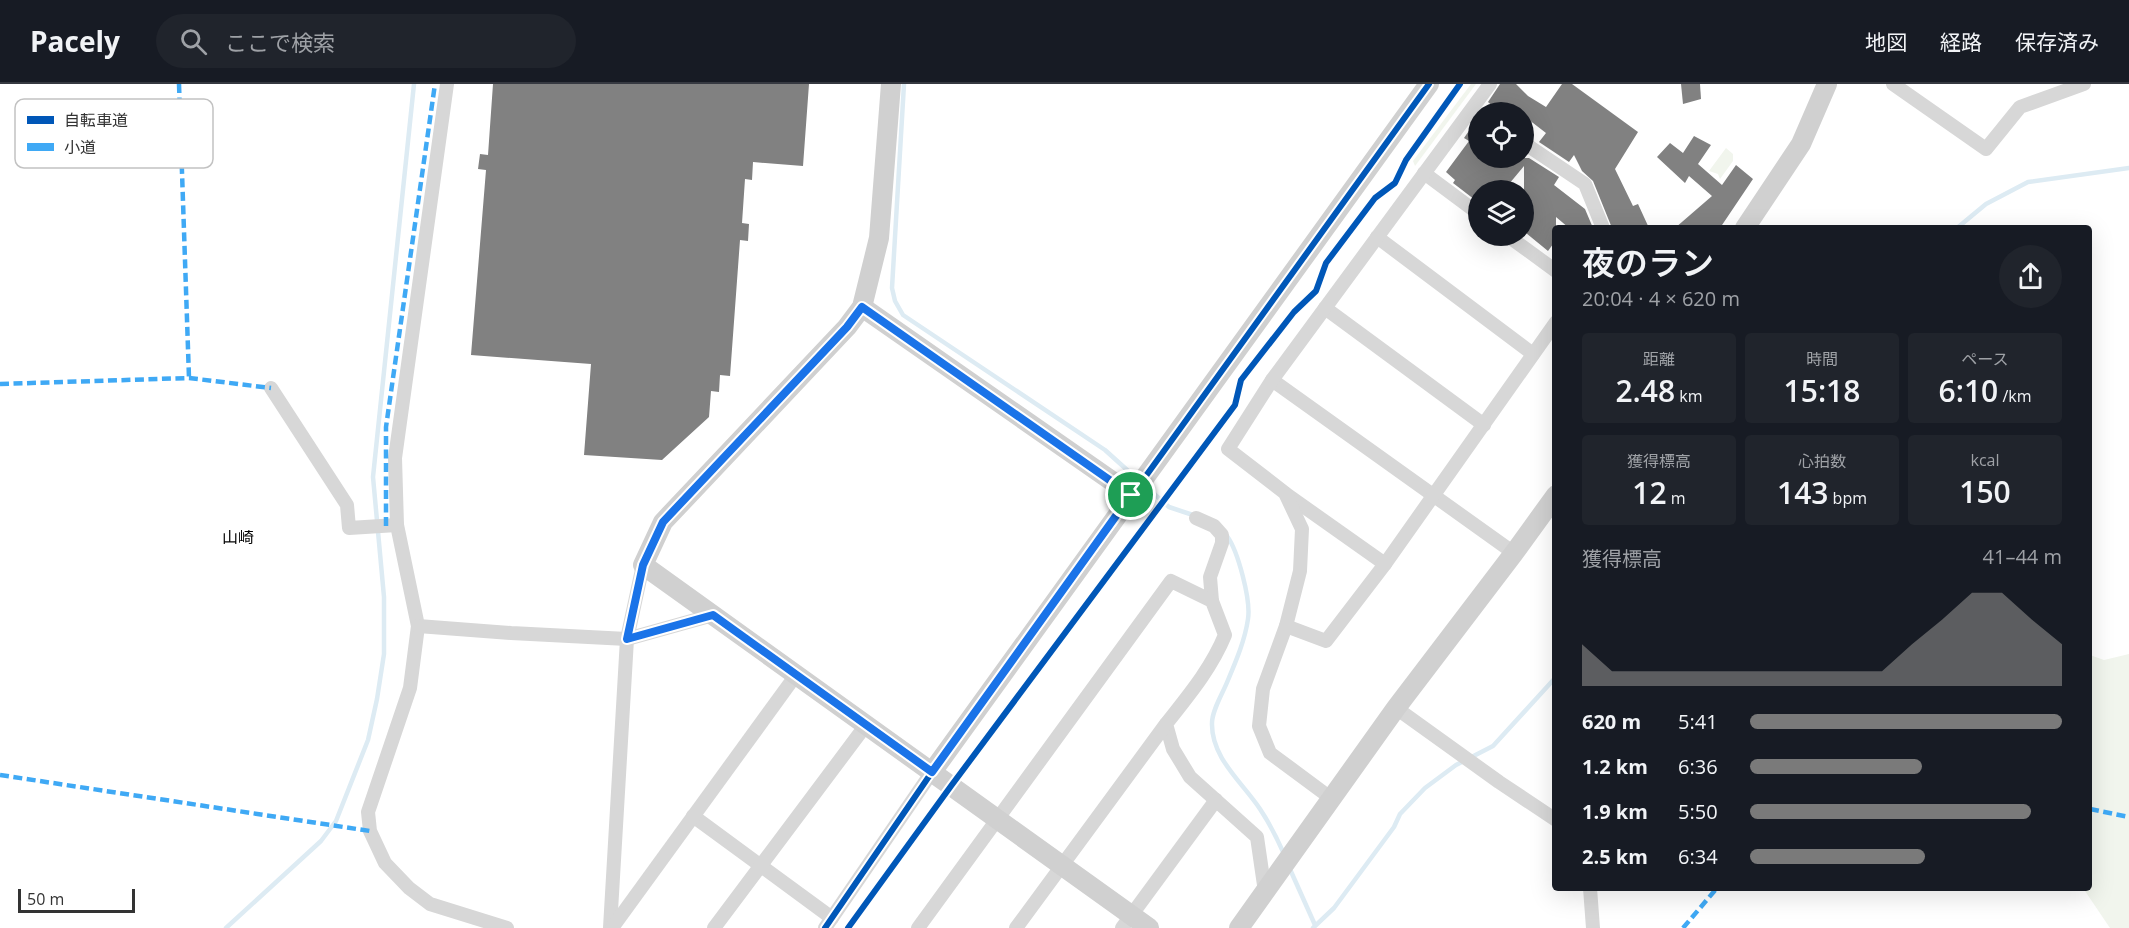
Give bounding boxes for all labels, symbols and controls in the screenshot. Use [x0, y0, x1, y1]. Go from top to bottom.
search box [156, 14, 576, 68]
text: Pacely [30, 22, 120, 60]
icon: search [177, 25, 210, 58]
text: ここで検索 [225, 27, 335, 57]
text: 地図 [1865, 28, 1907, 56]
text: 経路 [1940, 28, 1982, 56]
text: 保存済み [2015, 28, 2099, 56]
legend [15, 99, 213, 168]
map controls [1468, 102, 1534, 246]
button: locate [1468, 102, 1534, 168]
text: 自転車道 [64, 109, 128, 131]
text: 小道 [64, 136, 96, 158]
button: layers [1468, 180, 1534, 246]
text: 夜のラン [1582, 240, 1714, 285]
button: share [1999, 245, 2062, 308]
text: 20:04 · 4 × 620 m [1582, 285, 1740, 312]
text: 距離 [1643, 348, 1675, 370]
text: 時間 [1806, 348, 1838, 370]
text: ペース [1961, 348, 2009, 370]
text: 2.48 [1615, 370, 1675, 411]
text: 15:18 [1784, 370, 1860, 411]
text: 6:10 [1939, 370, 1998, 411]
text: km [1675, 385, 1703, 407]
text: /km [1998, 385, 2031, 407]
text: kcal [1971, 449, 2000, 471]
text: 獲得標高 [1627, 450, 1691, 472]
text: 心拍数 [1798, 450, 1846, 472]
pin [1105, 469, 1156, 520]
text: 150 [1959, 471, 2011, 512]
text: 12 [1632, 472, 1667, 513]
text: 143 [1777, 472, 1828, 513]
icon: arrive [1114, 478, 1147, 511]
text: m [1667, 487, 1686, 509]
text: bpm [1828, 487, 1867, 509]
district label: 山崎 [222, 526, 254, 548]
text: 41–44 m [1983, 543, 2062, 570]
text: 獲得標高 [1582, 545, 1662, 572]
text: 620 m [1582, 708, 1641, 735]
text: 5:41 [1678, 708, 1718, 735]
text: 1.2 km [1582, 753, 1648, 780]
text: 6:36 [1678, 753, 1718, 780]
text: 1.9 km [1582, 798, 1648, 825]
text: 5:50 [1678, 798, 1718, 825]
text: 2.5 km [1582, 843, 1648, 870]
text: 6:34 [1678, 843, 1718, 870]
scale bar [18, 886, 135, 914]
text: 50 m [27, 888, 64, 910]

